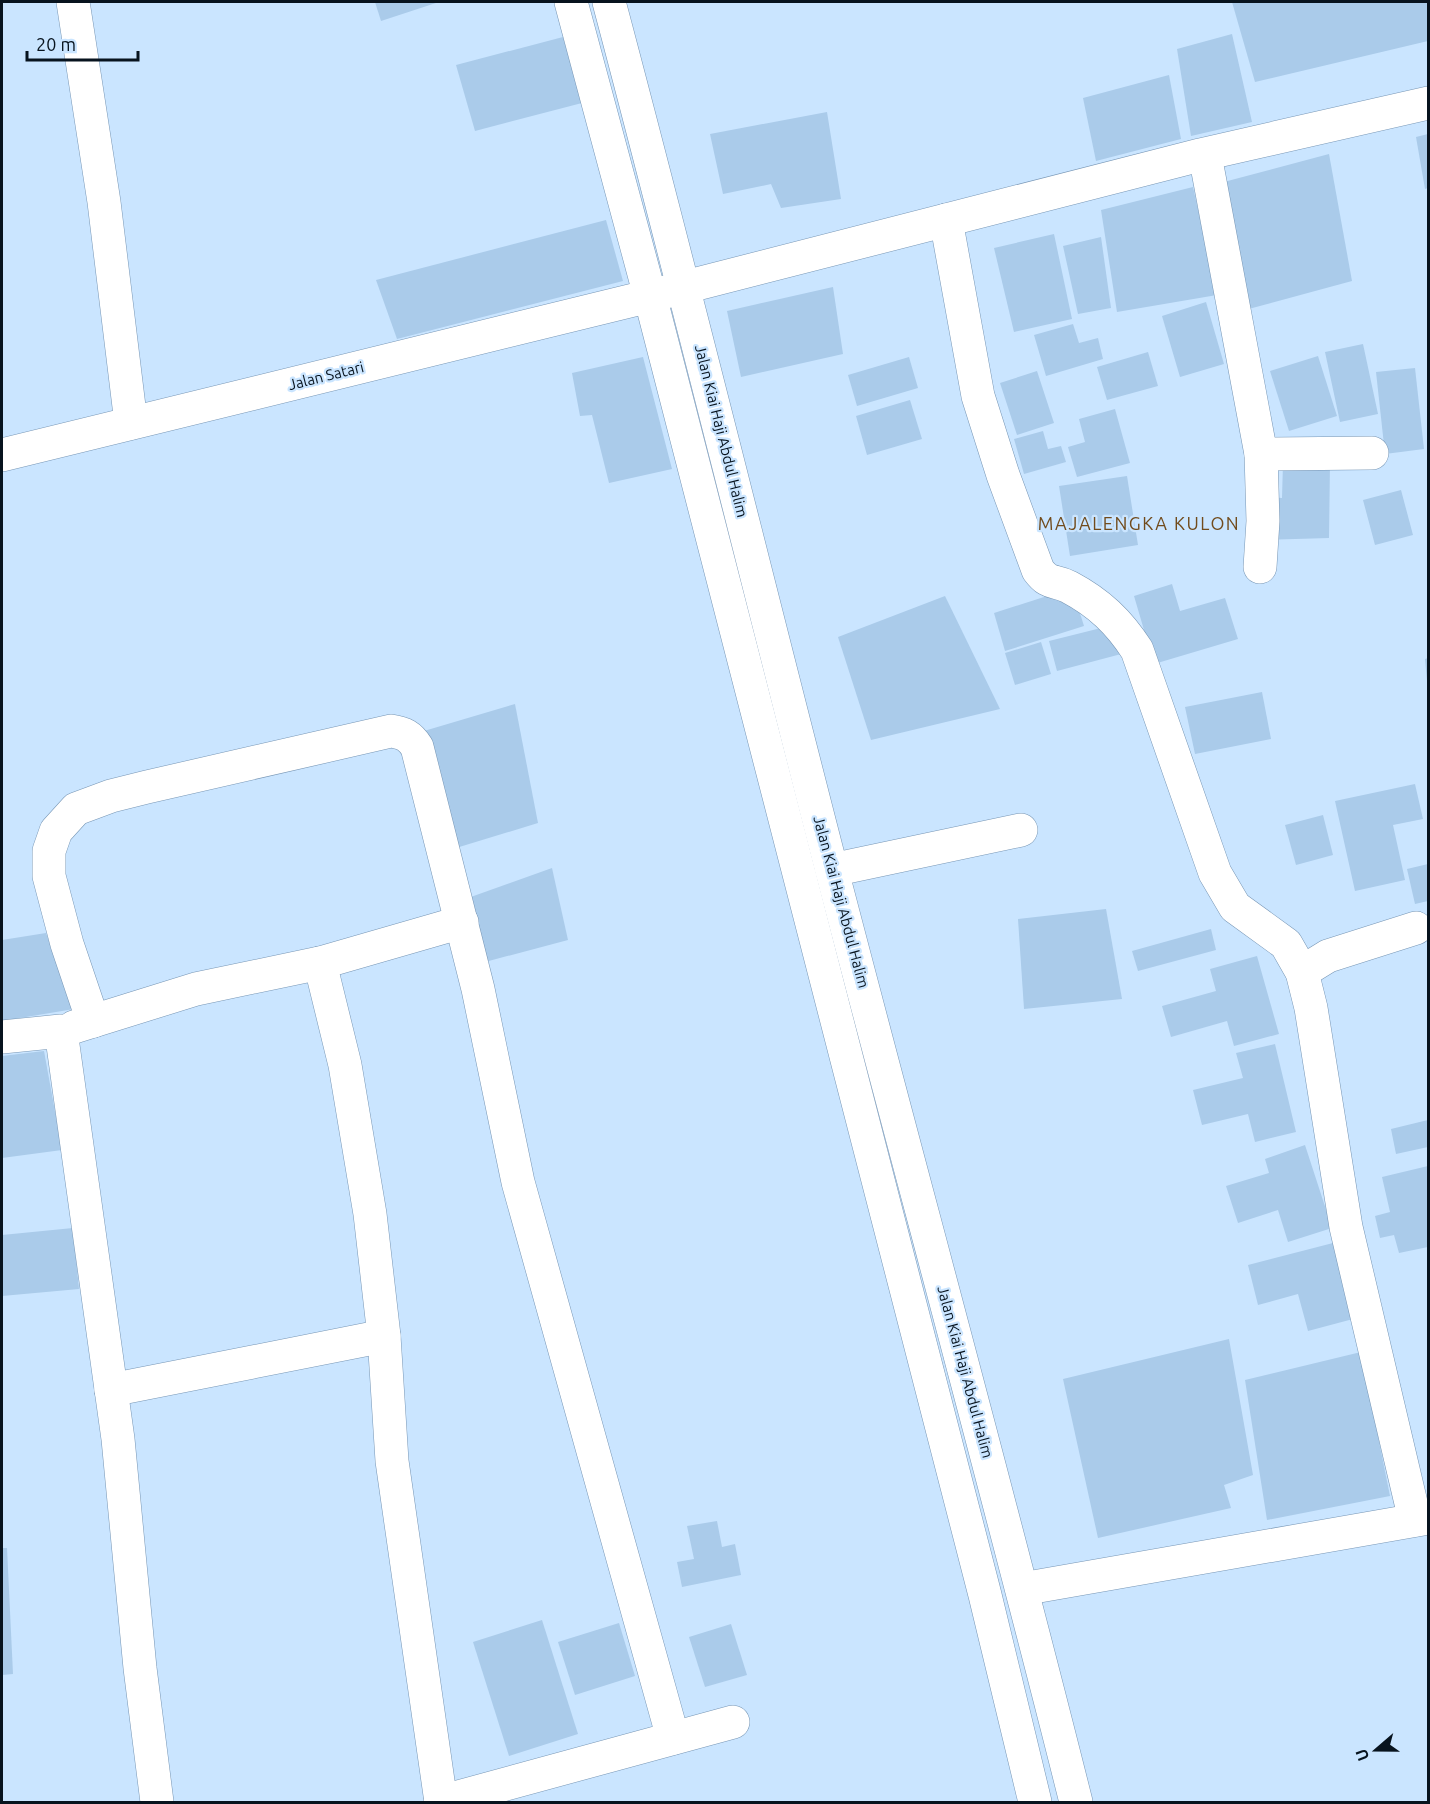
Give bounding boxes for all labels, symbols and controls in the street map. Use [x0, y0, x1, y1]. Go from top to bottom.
scale bar [27, 24, 138, 62]
text: 20 m [36, 34, 76, 54]
street label: Jalan Kiai Haji Abdul Halim [692, 343, 751, 519]
street label: Jalan Satari [286, 358, 365, 393]
district label: MAJALENGKA KULON [1038, 513, 1240, 533]
street label: Jalan Kiai Haji Abdul Halim [810, 814, 873, 990]
street label: Jalan Kiai Haji Abdul Halim [934, 1284, 997, 1460]
north arrow [1346, 1720, 1406, 1780]
text: U [1352, 1747, 1372, 1763]

